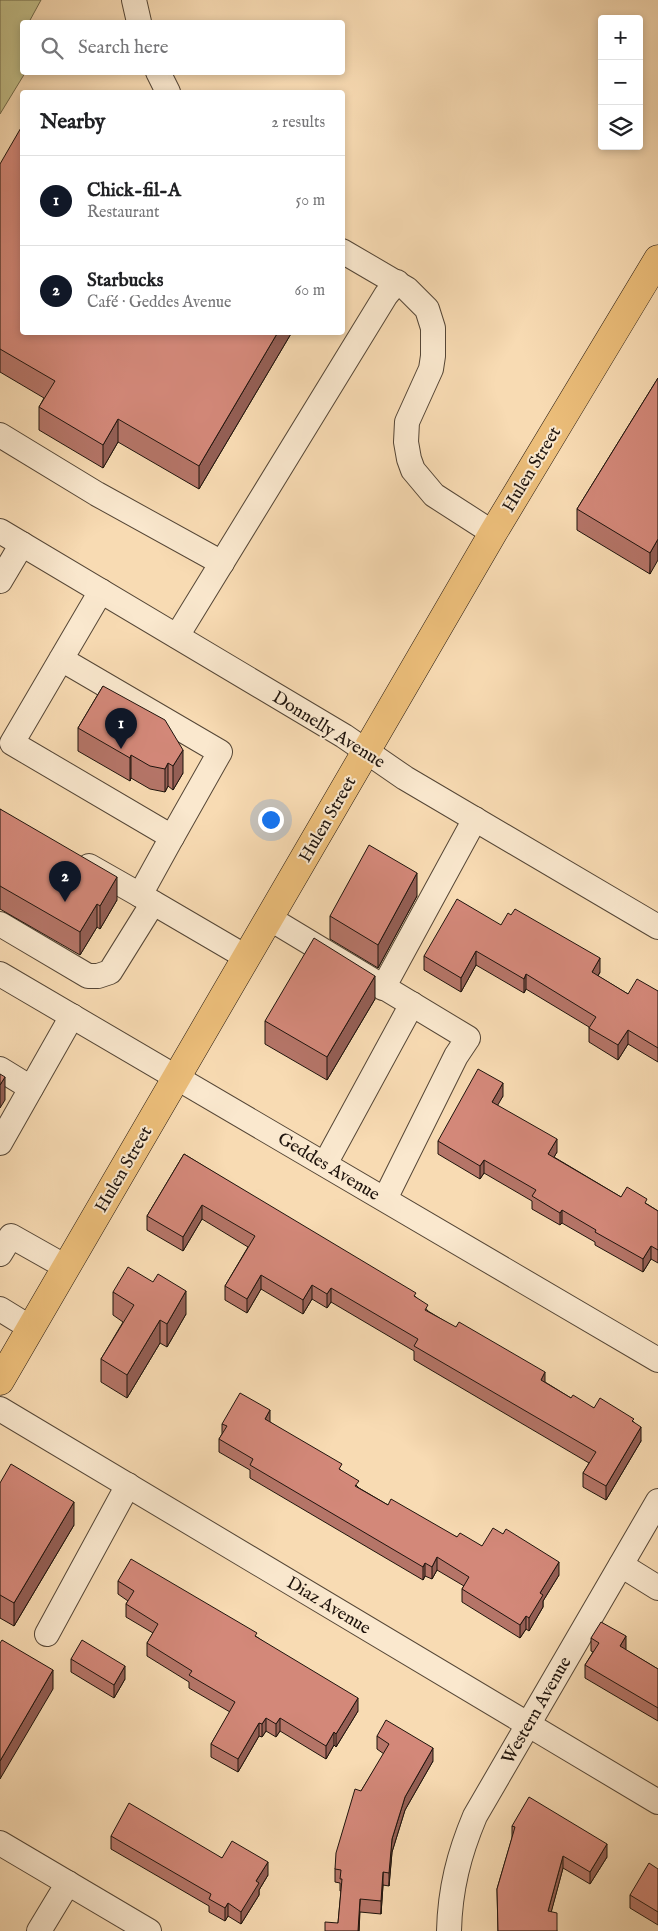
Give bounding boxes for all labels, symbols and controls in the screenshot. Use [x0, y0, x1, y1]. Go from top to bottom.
map controls [598, 15, 643, 150]
button: + [598, 15, 643, 60]
search box [20, 20, 345, 75]
icon: search [38, 34, 66, 62]
text: Search here [78, 36, 169, 60]
button: − [598, 60, 643, 105]
button: layers [598, 105, 643, 150]
text: Nearby [40, 109, 105, 136]
text: 2 results [271, 113, 325, 133]
text: Chick-fil-A [87, 179, 181, 203]
text: 1 [53, 191, 59, 211]
text: 50 m [296, 191, 325, 211]
text: Restaurant [87, 203, 160, 223]
text: Starbucks [87, 269, 163, 293]
text: 2 [52, 281, 60, 301]
text: 60 m [295, 281, 325, 301]
text: Café · Geddes Avenue [87, 293, 231, 313]
street label: Hulen Street [498, 423, 567, 517]
street label: Donnelly Avenue [267, 686, 389, 774]
pin: 1 [105, 708, 137, 749]
street label: Hulen Street [294, 772, 362, 867]
your location [258, 807, 284, 833]
pin: 2 [49, 861, 81, 902]
street label: Hulen Street [90, 1122, 158, 1217]
street label: Geddes Avenue [273, 1128, 384, 1207]
street label: Diaz Avenue [282, 1572, 375, 1640]
street label: Western Avenue [497, 1653, 577, 1769]

